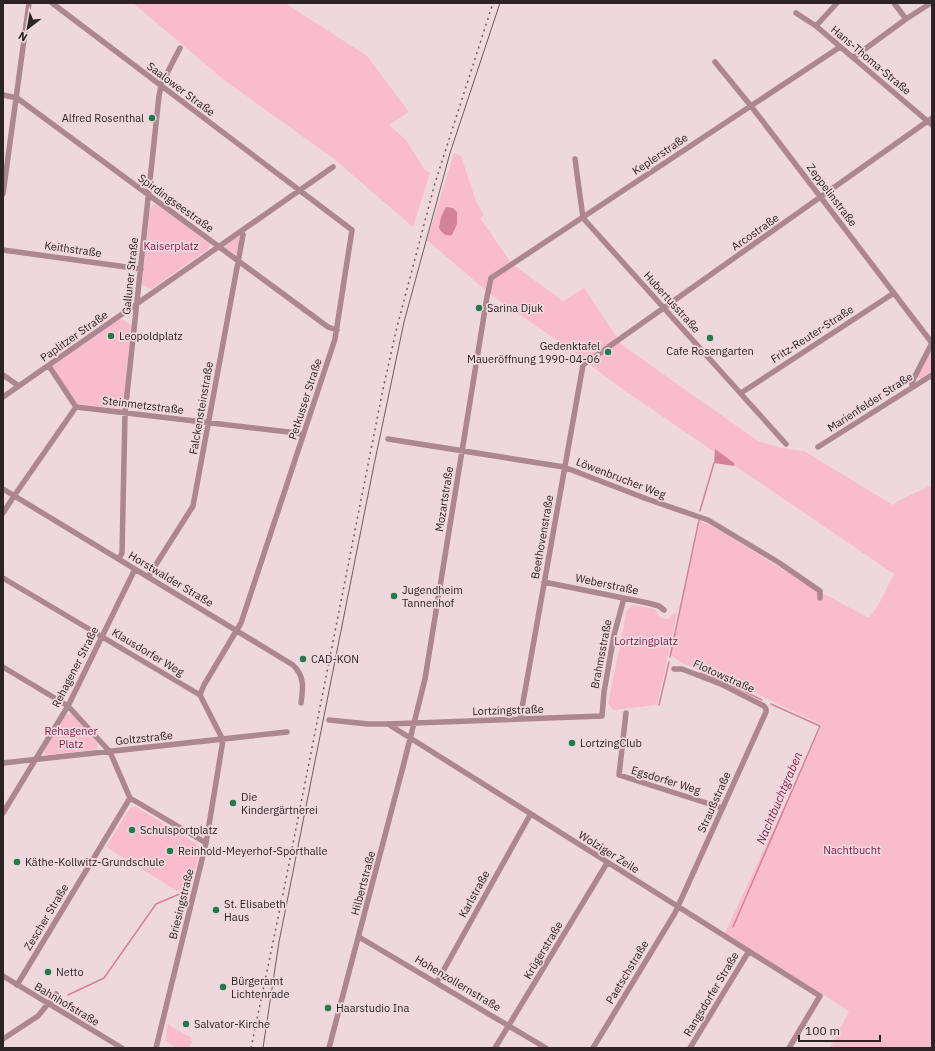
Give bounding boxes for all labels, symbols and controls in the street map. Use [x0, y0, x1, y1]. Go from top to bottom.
north arrow [8, 8, 48, 48]
street label: Hans-Thoma-Straße [828, 22, 914, 98]
text: N [16, 29, 30, 45]
street label: Saalower Straße [144, 59, 218, 119]
place label: Alfred Rosenthal [62, 111, 144, 125]
marker: Alfred Rosenthal [147, 113, 157, 123]
street label: Keplerstraße [629, 130, 691, 178]
street label: Zeppelinstraße [804, 161, 860, 229]
street label: Spirdingseestraße [135, 171, 217, 235]
street label: Arcostraße [729, 211, 781, 253]
street label: Galluner Straße [119, 237, 141, 315]
street label: Keithstraße [43, 238, 103, 260]
park label: Kaiserplatz [143, 239, 199, 253]
street label: Hubertusstraße [641, 268, 703, 336]
place label: Sarina Djuk [487, 301, 543, 315]
street label: Fritz-Reuter-Straße [768, 302, 856, 366]
marker: Sarina Djuk [474, 303, 484, 313]
street label: Paplitzer Straße [38, 308, 110, 364]
place label: Leopoldplatz [119, 329, 183, 343]
marker: Leopoldplatz [106, 331, 116, 341]
marker: Cafe Rosengarten [705, 333, 715, 343]
place label: Gedenktafel Maueröffnung 1990-04-06 [467, 339, 600, 366]
place label: Cafe Rosengarten [666, 344, 754, 358]
marker: Gedenktafel Maueröffnung 1990-04-06 [603, 347, 613, 357]
street label: Petkusser Straße [285, 357, 325, 441]
street label: Falckensteinstraße [186, 360, 216, 456]
street label: Marienfelder Straße [825, 369, 915, 435]
street label: Steinmetzstraße [101, 393, 185, 417]
street label: Löwenbrucher Weg [574, 454, 668, 502]
street label: Mozartstraße [432, 465, 456, 533]
street label: Beethovenstraße [528, 494, 556, 580]
street label: Horstwalder Straße [126, 548, 216, 610]
street label: Weberstraße [574, 570, 640, 598]
place label: Jugendheim Tannenhof [402, 583, 463, 610]
marker: Jugendheim Tannenhof [389, 591, 399, 601]
street label: Brahmsstraße [587, 618, 615, 690]
street label: Rehagener Straße [49, 624, 101, 710]
street label: Klausdorfer Weg [109, 625, 187, 679]
park label: Lortzingplatz [614, 634, 678, 648]
place label: CAD-KON [311, 652, 359, 666]
marker: CAD-KON [298, 654, 308, 664]
street label: Flotowstraße [691, 656, 757, 696]
street label: Lortzingstraße [472, 702, 544, 718]
park label: Rehagener Platz [44, 724, 98, 751]
street label: Goltzstraße [115, 728, 173, 748]
place label: LortzingClub [580, 736, 642, 750]
marker: LortzingClub [567, 738, 577, 748]
water label: Nachtbuchtgraben [753, 749, 805, 846]
street label: Egsdorfer Weg [630, 763, 703, 797]
street label: Straußstraße [694, 769, 734, 835]
place label: Die Kindergärtnerei [241, 790, 318, 817]
marker: Die Kindergärtnerei [228, 798, 238, 808]
place label: Schulsportplatz [140, 823, 217, 837]
marker: Schulsportplatz [127, 825, 137, 835]
street label: Wolziger Zeile [576, 828, 642, 876]
park label: Nachtbucht [823, 843, 881, 857]
place label: Reinhold-Meyerhof-Sporthalle [178, 844, 328, 858]
marker: Reinhold-Meyerhof-Sporthalle [165, 846, 175, 856]
street label: Hilbertstraße [348, 849, 378, 917]
place label: Käthe-Kollwitz-Grundschule [25, 855, 165, 869]
marker: Käthe-Kollwitz-Grundschule [12, 857, 22, 867]
street label: Briesingstraße [165, 867, 197, 941]
street label: Karlstraße [455, 868, 493, 920]
street label: Zescher Straße [21, 881, 71, 953]
place label: St. Elisabeth Haus [224, 897, 286, 924]
marker: St. Elisabeth Haus [211, 905, 221, 915]
street label: Krügerstraße [520, 919, 566, 981]
street label: Paetschstraße [603, 938, 651, 1006]
street label: Rangsdorfer Straße [680, 949, 742, 1039]
street label: Hohenzollernstraße [412, 952, 504, 1014]
place label: Netto [56, 965, 84, 979]
marker: Netto [43, 967, 53, 977]
place label: Bürgeramt Lichtenrade [231, 974, 289, 1001]
street label: Bahnhofstraße [32, 979, 102, 1029]
marker: Bürgeramt Lichtenrade [218, 982, 228, 992]
place label: Haarstudio Ina [336, 1001, 409, 1015]
marker: Haarstudio Ina [323, 1003, 333, 1013]
place label: Salvator-Kirche [194, 1017, 270, 1031]
scale bar [799, 1017, 880, 1043]
marker: Salvator-Kirche [181, 1019, 191, 1029]
text: 100 m [805, 1023, 840, 1038]

